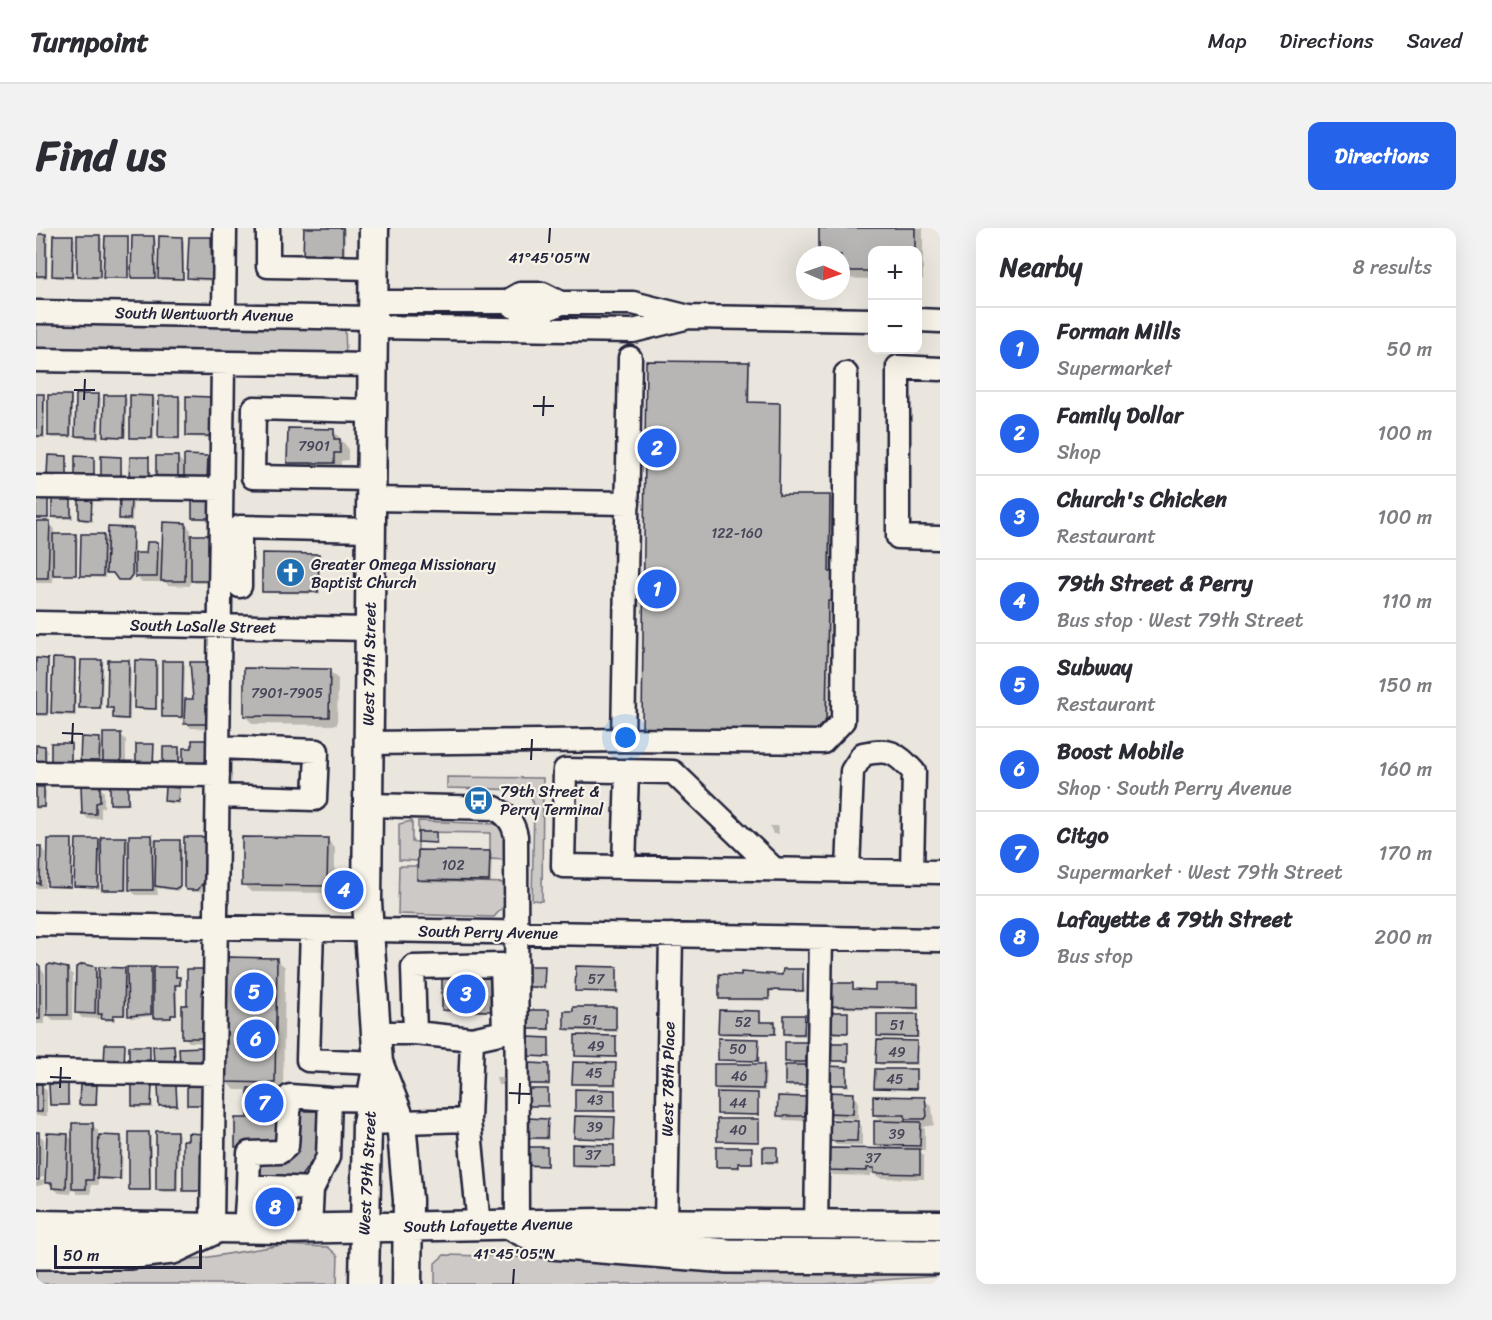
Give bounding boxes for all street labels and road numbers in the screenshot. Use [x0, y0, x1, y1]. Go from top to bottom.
street label: South Wentworth Avenue [114, 298, 294, 330]
street label: West 79th Street [353, 602, 385, 726]
street label: South LaSalle Street [130, 610, 276, 642]
street label: South Perry Avenue [418, 916, 559, 948]
street label: West 78th Place [652, 1021, 684, 1137]
street label: West 79th Street [349, 1110, 385, 1236]
street label: South Lafayette Avenue [403, 1209, 573, 1241]

